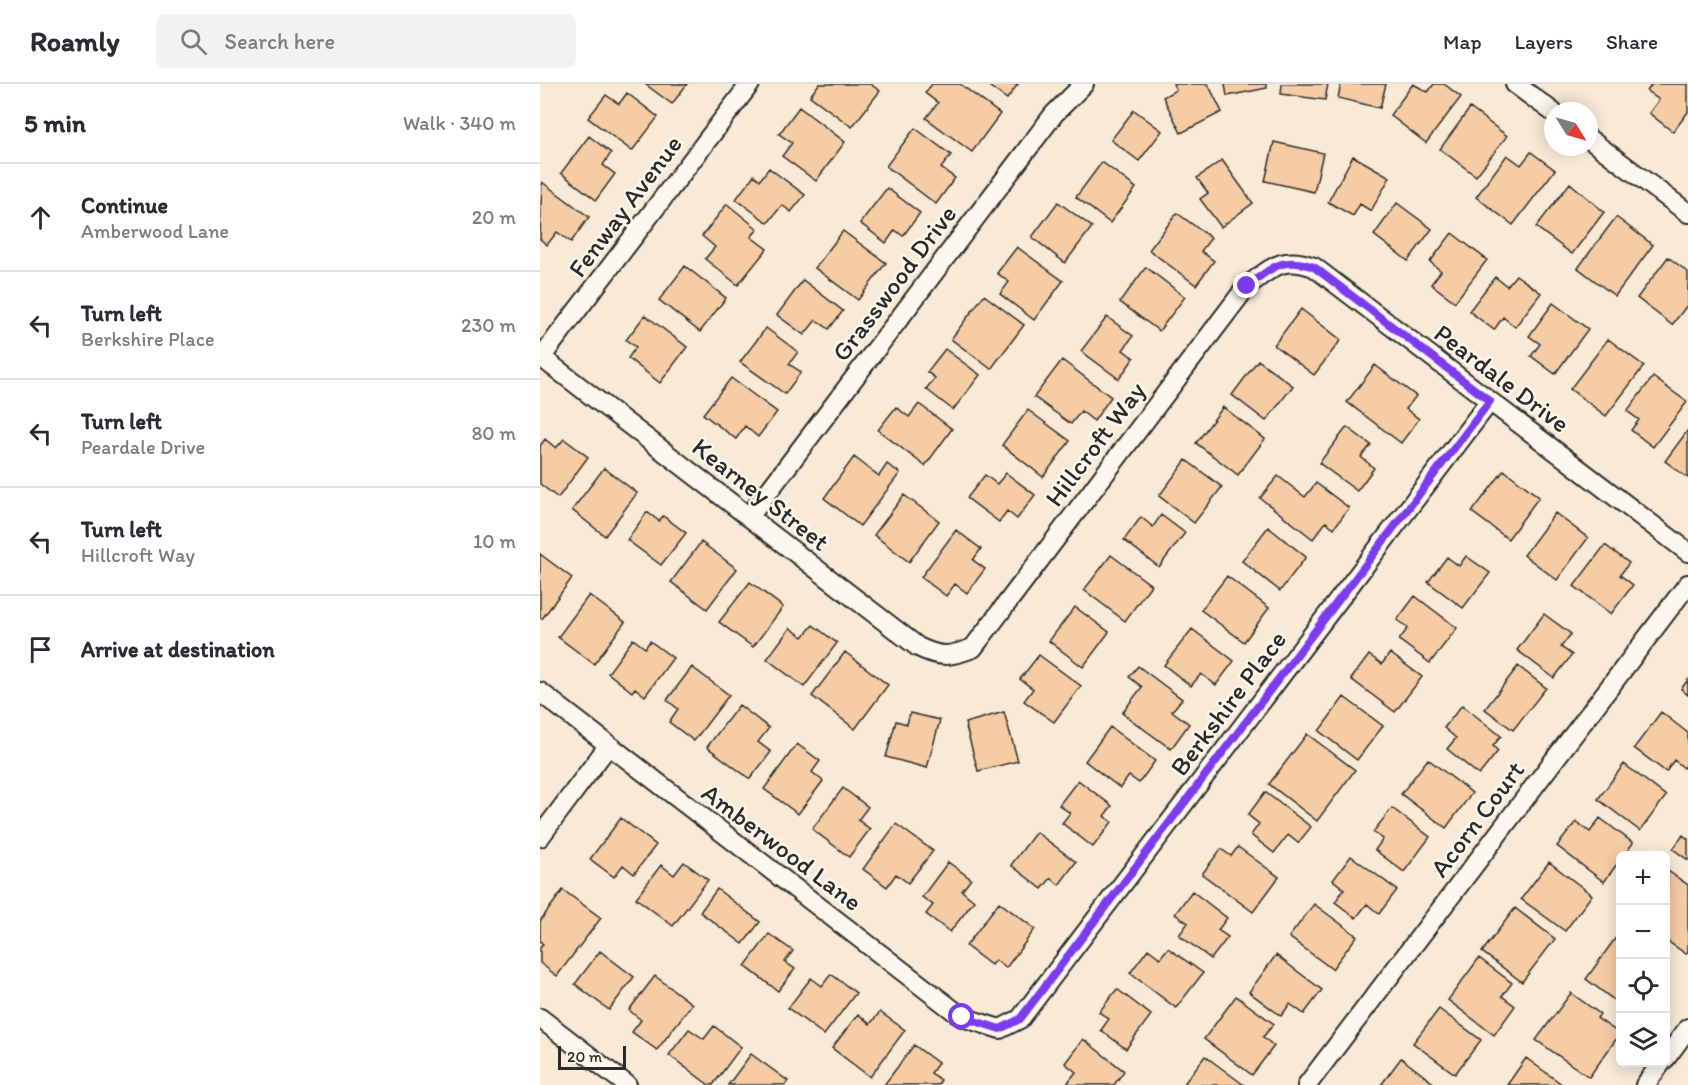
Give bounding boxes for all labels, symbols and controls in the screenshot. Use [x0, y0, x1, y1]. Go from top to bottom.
search box [156, 14, 576, 68]
text: Roamly [30, 24, 120, 58]
icon: search [177, 25, 210, 58]
text: Search here [225, 28, 335, 55]
text: Map [1443, 29, 1482, 54]
text: Layers [1515, 29, 1573, 54]
text: Share [1606, 29, 1658, 54]
north arrow [1544, 102, 1598, 156]
text: 5 min [24, 107, 86, 139]
text: Walk · 340 m [403, 111, 516, 135]
street label: Fenway Avenue [561, 129, 689, 283]
text: Continue [81, 192, 168, 219]
street label: Grasswood Drive [825, 198, 963, 368]
icon: ahead [24, 201, 57, 234]
text: 20 m [472, 205, 516, 229]
text: Amberwood Lane [81, 219, 229, 243]
route end [1233, 272, 1259, 298]
text: Turn left [81, 300, 162, 327]
icon: left [24, 309, 57, 342]
text: 230 m [461, 313, 516, 337]
street label: Peardale Drive [1428, 317, 1576, 439]
text: Berkshire Place [81, 327, 215, 351]
street label: Hillcroft Way [1038, 375, 1152, 513]
text: Turn left [81, 408, 162, 435]
icon: left [24, 417, 57, 450]
text: 80 m [471, 421, 516, 445]
street label: Kearney Street [686, 431, 836, 558]
text: Peardale Drive [81, 435, 205, 459]
text: Turn left [81, 516, 162, 543]
icon: left [24, 525, 57, 558]
text: 10 m [473, 529, 516, 553]
text: Hillcroft Way [81, 543, 195, 567]
street label: Berkshire Place [1163, 624, 1293, 782]
icon: arrive [24, 633, 57, 666]
text: Arrive at destination [81, 636, 275, 663]
street label: Acorn Court [1423, 754, 1531, 883]
street label: Amberwood Lane [696, 776, 868, 918]
map controls [1616, 851, 1670, 1067]
button: + [1616, 851, 1670, 905]
button: − [1616, 905, 1670, 959]
button: locate [1616, 959, 1670, 1013]
route start [948, 1003, 974, 1029]
button: layers [1616, 1013, 1670, 1067]
scale bar [558, 1043, 626, 1070]
text: 20 m [567, 1047, 602, 1066]

